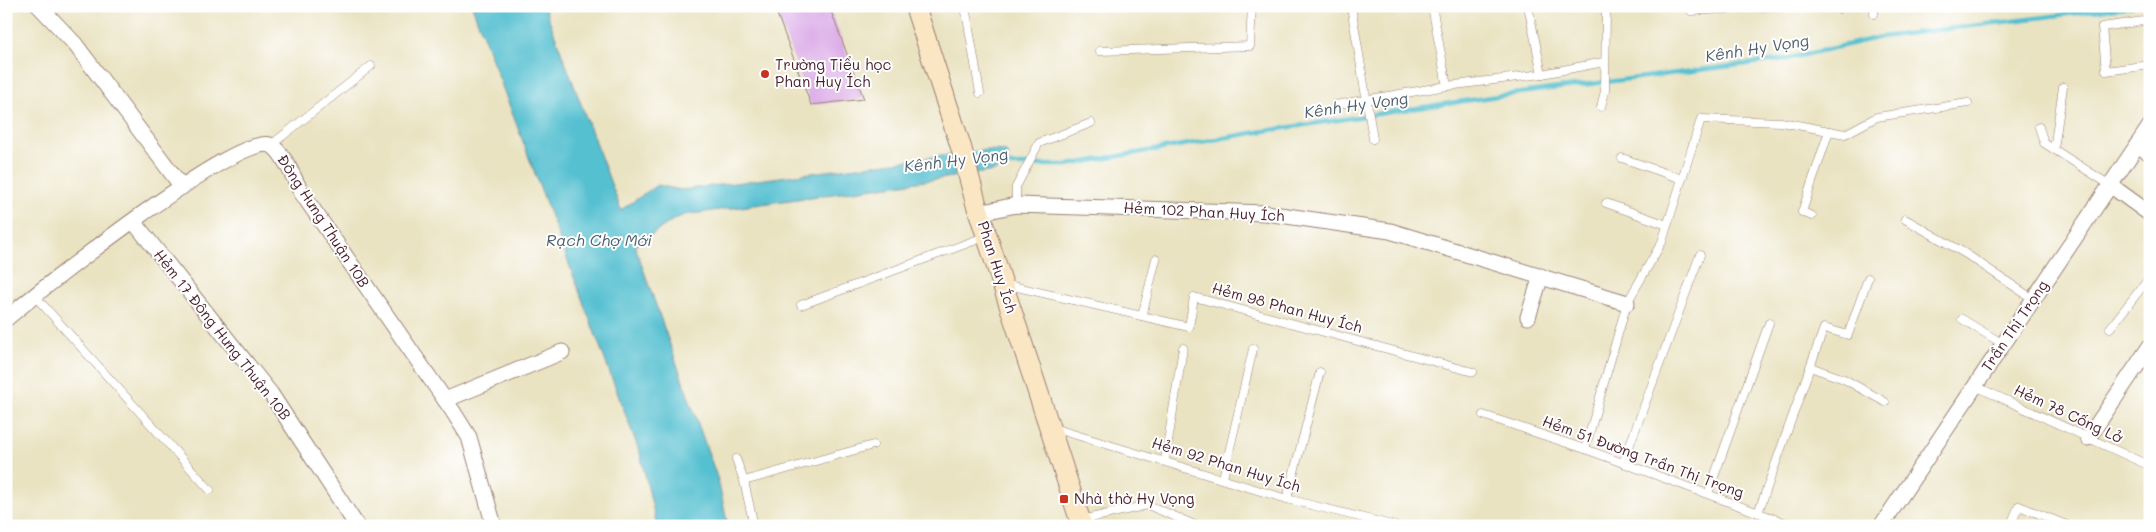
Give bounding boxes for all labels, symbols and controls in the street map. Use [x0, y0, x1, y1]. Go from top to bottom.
water label: Kênh Hy Vọng [1703, 29, 1810, 66]
place label: Trường Tiểu học Phan Huy Ích [775, 54, 891, 91]
marker: Trường Tiểu học Phan Huy Ích [759, 68, 771, 80]
water label: Kênh Hy Vọng [1303, 87, 1409, 122]
water label: Kênh Hy Vọng [903, 143, 1009, 176]
street label: Đông Hưng Thuận 10B [273, 150, 374, 291]
street label: Hẻm 102 Phan Huy Ích [1123, 197, 1285, 225]
street label: Phan Huy Ích [974, 218, 1022, 315]
water label: Rạch Chợ Mới [546, 229, 652, 250]
street label: Hẻm 17 Đông Hưng Thuận 10B [150, 245, 296, 424]
street label: Trần Thị Trọng [1976, 276, 2052, 375]
street label: Hẻm 98 Phan Huy Ích [1210, 277, 1365, 337]
street label: Hẻm 78 Cống Lở [2011, 379, 2127, 447]
street label: Hẻm 51 Đường Trần Thị Trọng [1540, 410, 1747, 502]
street label: Hẻm 92 Phan Huy Ích [1150, 432, 1303, 496]
place label: Nhà thờ Hy Vọng [1074, 488, 1195, 508]
marker: Nhà thờ Hy Vọng [1058, 493, 1070, 505]

